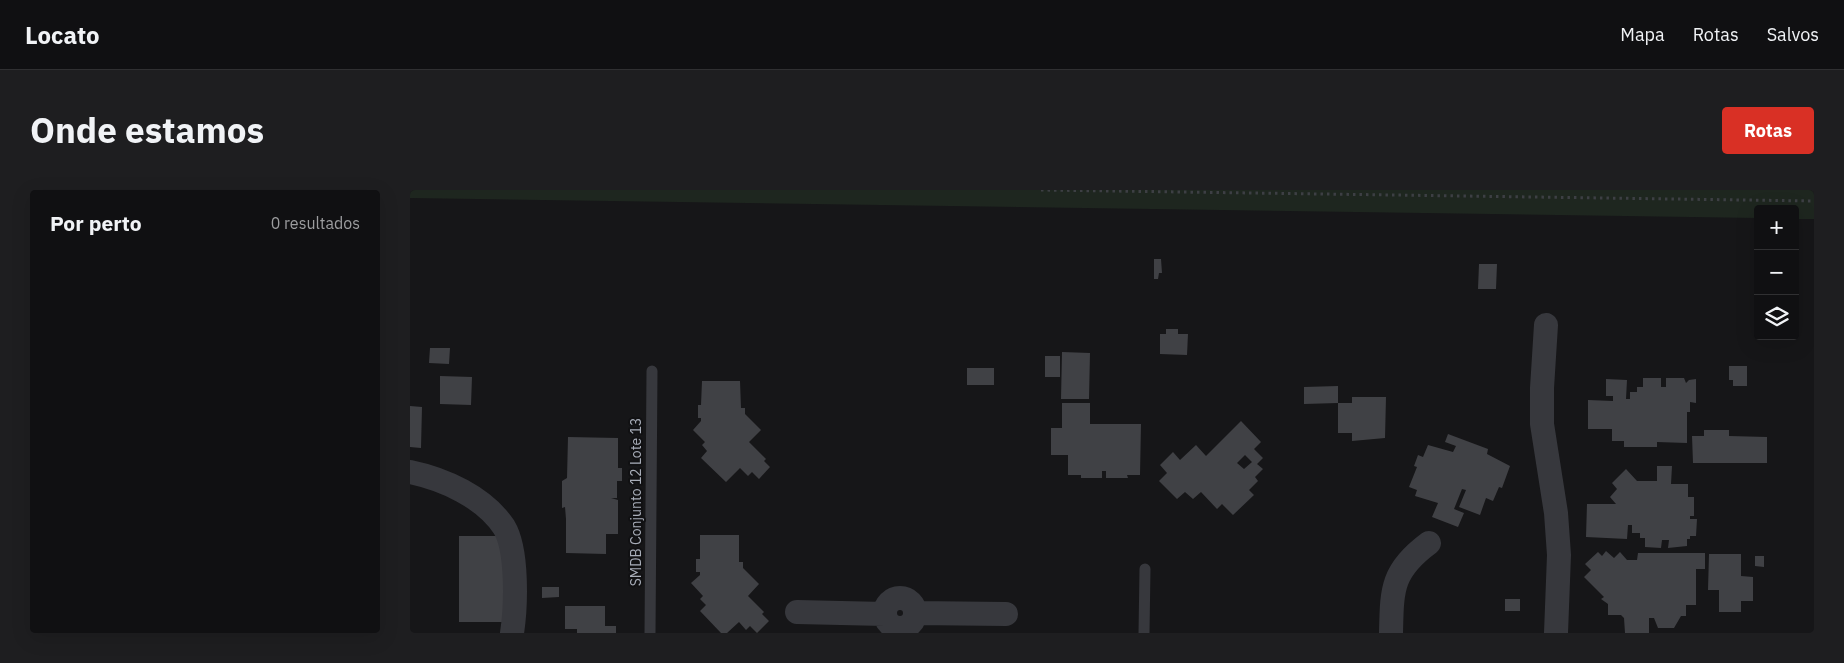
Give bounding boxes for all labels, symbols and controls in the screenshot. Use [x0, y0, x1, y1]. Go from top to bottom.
text: Locato [25, 19, 100, 51]
text: Mapa [1620, 23, 1665, 46]
text: Rotas [1693, 23, 1739, 46]
text: Salvos [1767, 23, 1819, 46]
text: Onde estamos [30, 107, 264, 153]
button: Rotas [1722, 107, 1814, 154]
map controls [1754, 205, 1799, 340]
button: + [1754, 205, 1799, 250]
text: Por perto [50, 209, 142, 237]
text: 0 resultados [271, 213, 360, 233]
button: − [1754, 250, 1799, 295]
button: layers [1754, 295, 1799, 340]
street label: SMDB Conjunto 12 Lote 13 [627, 418, 645, 586]

